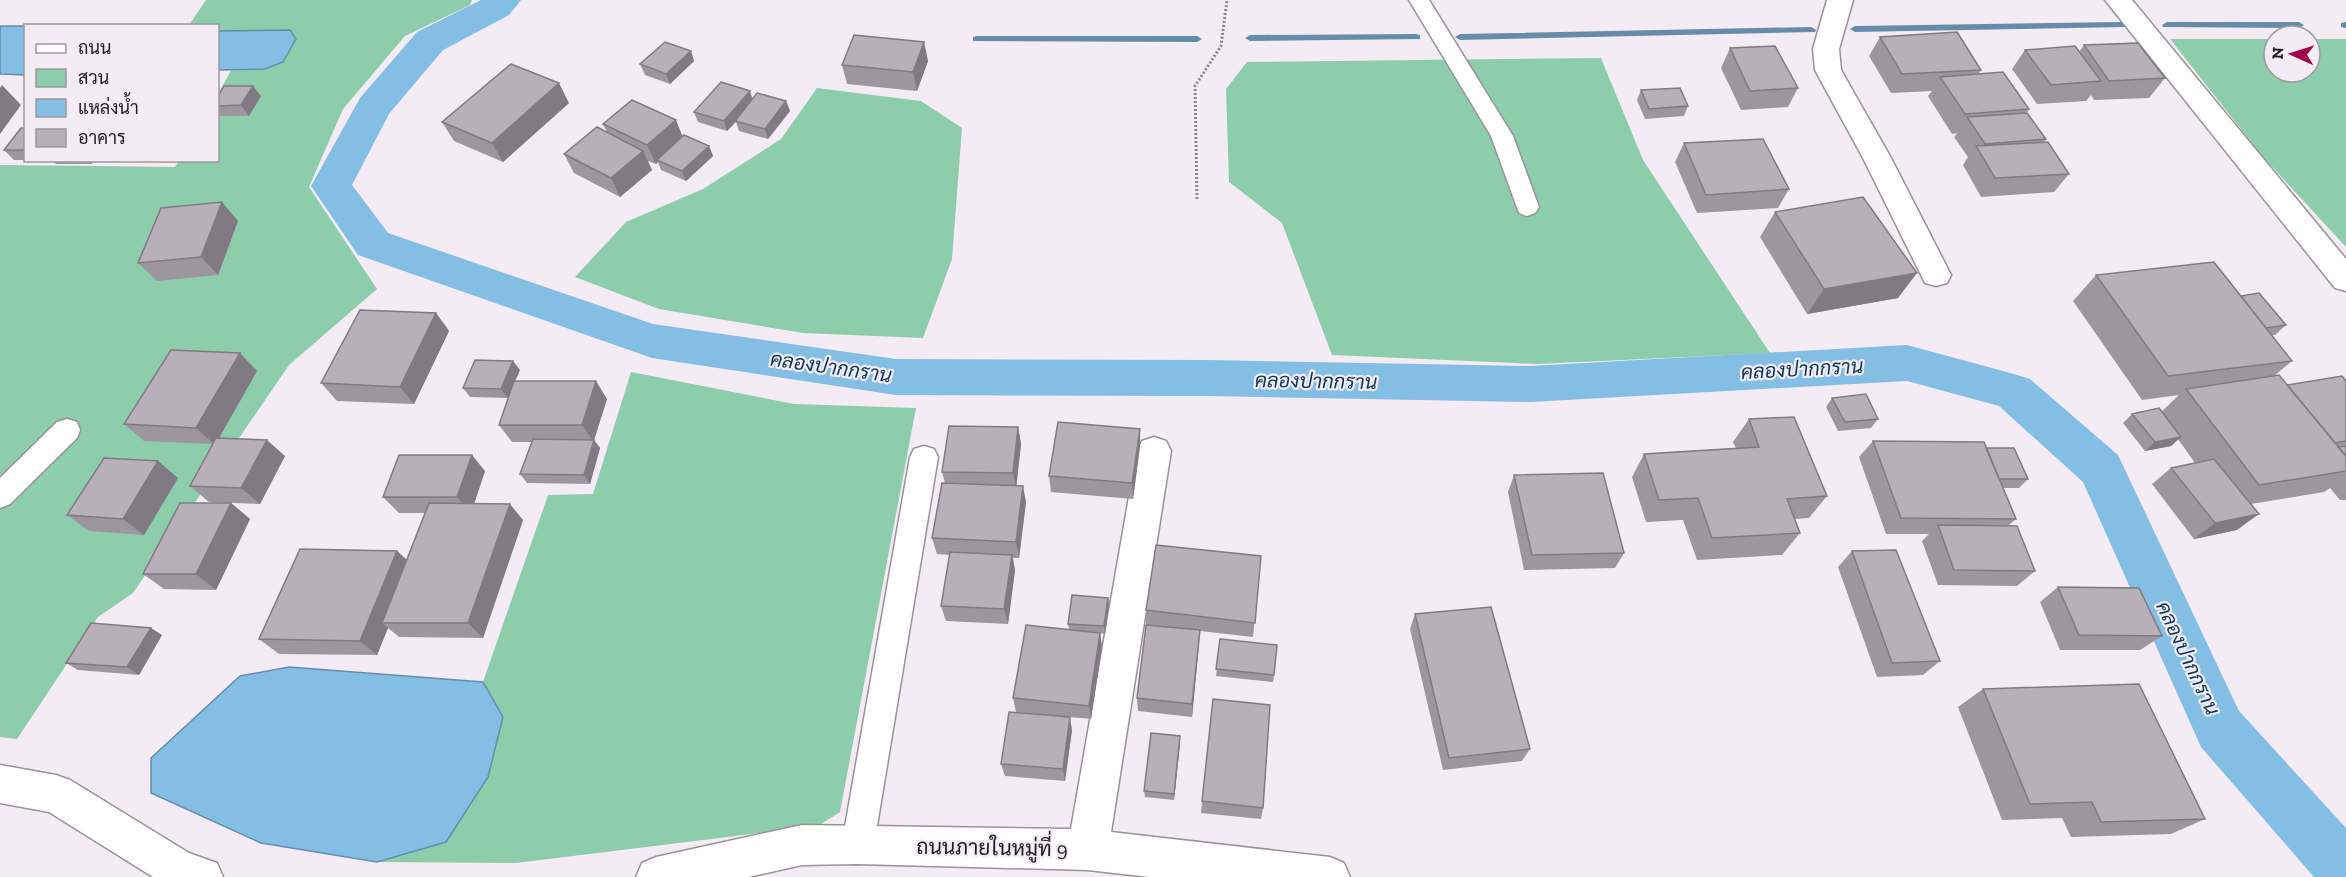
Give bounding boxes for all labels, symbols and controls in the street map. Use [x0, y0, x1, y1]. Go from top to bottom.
legend [24, 24, 219, 162]
north arrow [2262, 24, 2322, 84]
text: ถนน [78, 37, 111, 59]
text: N [2268, 47, 2287, 60]
text: สวน [78, 67, 109, 89]
text: แหล่งน้ำ [78, 92, 139, 119]
text: อาคาร [78, 127, 126, 149]
water label: คลองปากกราน [769, 347, 894, 387]
water label: คลองปากกราน [1740, 354, 1864, 384]
water label: คลองปากกราน [1255, 368, 1378, 394]
water label: คลองปากกราน [2151, 597, 2225, 719]
street label: ถนนภายในหมู่ที่ 9 [916, 827, 1068, 864]

